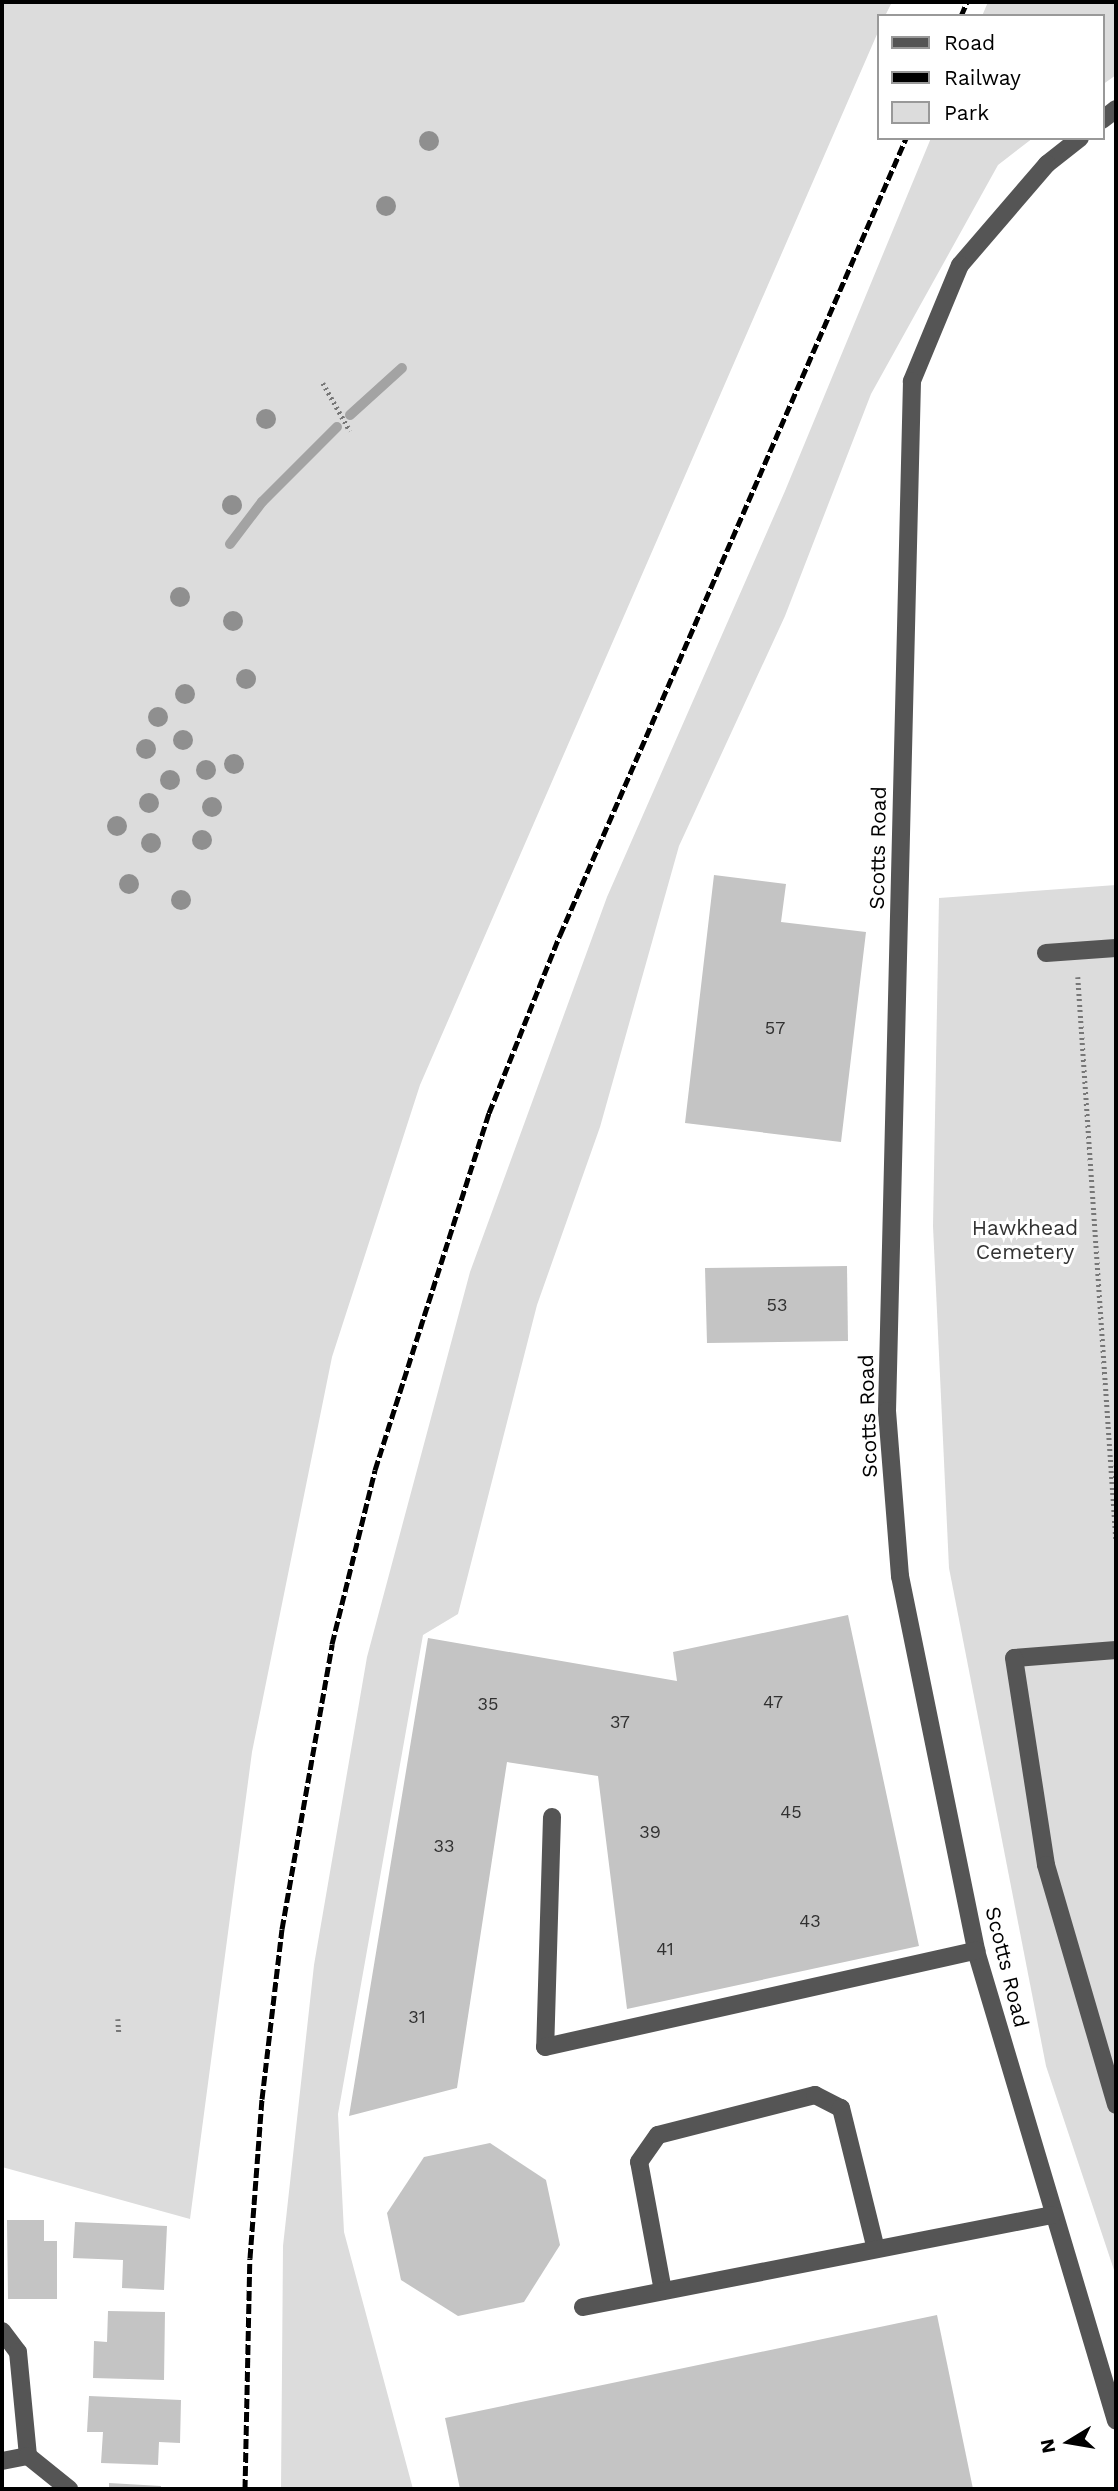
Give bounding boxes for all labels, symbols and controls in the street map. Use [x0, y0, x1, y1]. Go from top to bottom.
legend [876, 14, 1104, 140]
text: Road [944, 30, 995, 55]
text: Railway [944, 65, 1021, 90]
text: Park [944, 100, 989, 125]
street label: Scotts Road [864, 786, 892, 910]
house number: 57 [765, 1017, 785, 1039]
park label: Hawkhead Cemetery [972, 1215, 1078, 1265]
house number: 53 [767, 1294, 787, 1316]
street label: Scotts Road [853, 1354, 883, 1478]
house number: 47 [763, 1691, 783, 1713]
house number: 35 [478, 1693, 498, 1715]
house number: 37 [610, 1711, 630, 1733]
house number: 45 [780, 1801, 802, 1823]
house number: 39 [639, 1821, 661, 1843]
house number: 33 [434, 1835, 454, 1857]
street label: Scotts Road [980, 1904, 1034, 2030]
house number: 43 [799, 1910, 821, 1932]
house number: 41 [656, 1938, 674, 1960]
house number: 31 [408, 2006, 426, 2028]
north arrow [1034, 2407, 1104, 2477]
text: N [1035, 2437, 1061, 2455]

